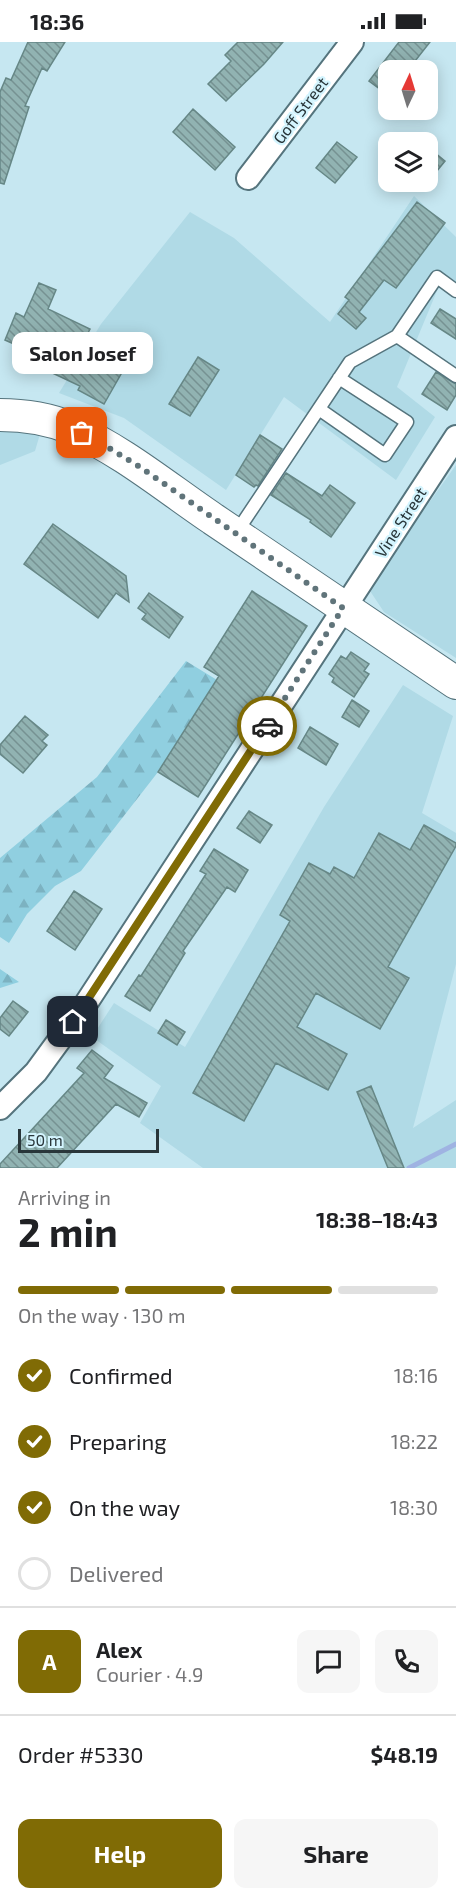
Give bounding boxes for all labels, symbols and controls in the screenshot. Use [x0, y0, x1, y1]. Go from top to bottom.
text: 18:36 [30, 8, 84, 34]
north arrow [378, 60, 438, 120]
map controls [378, 60, 438, 192]
street label: Goff Street [269, 73, 331, 147]
button: layers [378, 132, 438, 192]
callout: Salon Josef [11, 331, 152, 373]
text: Salon Josef [29, 341, 136, 365]
pin [56, 407, 107, 458]
icon: bag [65, 416, 98, 449]
street label: Vine Street [370, 483, 430, 561]
courier [237, 696, 297, 756]
icon: car [251, 710, 284, 743]
pin [47, 996, 98, 1047]
icon: home [56, 1005, 89, 1038]
scale bar [18, 1126, 159, 1154]
text: 50 m [27, 1130, 63, 1149]
text: Arriving in [18, 1185, 111, 1209]
text: 18:38–18:43 [316, 1206, 438, 1232]
text: 2 min [18, 1208, 118, 1255]
text: On the way · 130 m [18, 1303, 185, 1327]
icon: check [18, 1359, 51, 1392]
text: Confirmed [69, 1362, 173, 1388]
text: 18:16 [394, 1363, 438, 1387]
icon: check [18, 1425, 51, 1458]
text: Preparing [69, 1428, 167, 1454]
text: 18:22 [391, 1429, 438, 1453]
icon: check [18, 1491, 51, 1524]
text: On the way [69, 1494, 180, 1520]
text: 18:30 [390, 1495, 438, 1519]
text: Delivered [69, 1560, 164, 1586]
button: chat [297, 1630, 360, 1693]
button: phone [375, 1630, 438, 1693]
text: Alex [96, 1636, 142, 1662]
text: A [42, 1648, 57, 1674]
text: Courier · 4.9 [96, 1662, 203, 1686]
text: Order #5330 [18, 1741, 144, 1767]
text: $48.19 [371, 1741, 438, 1767]
button: Help [18, 1819, 222, 1888]
button: Share [234, 1819, 438, 1888]

